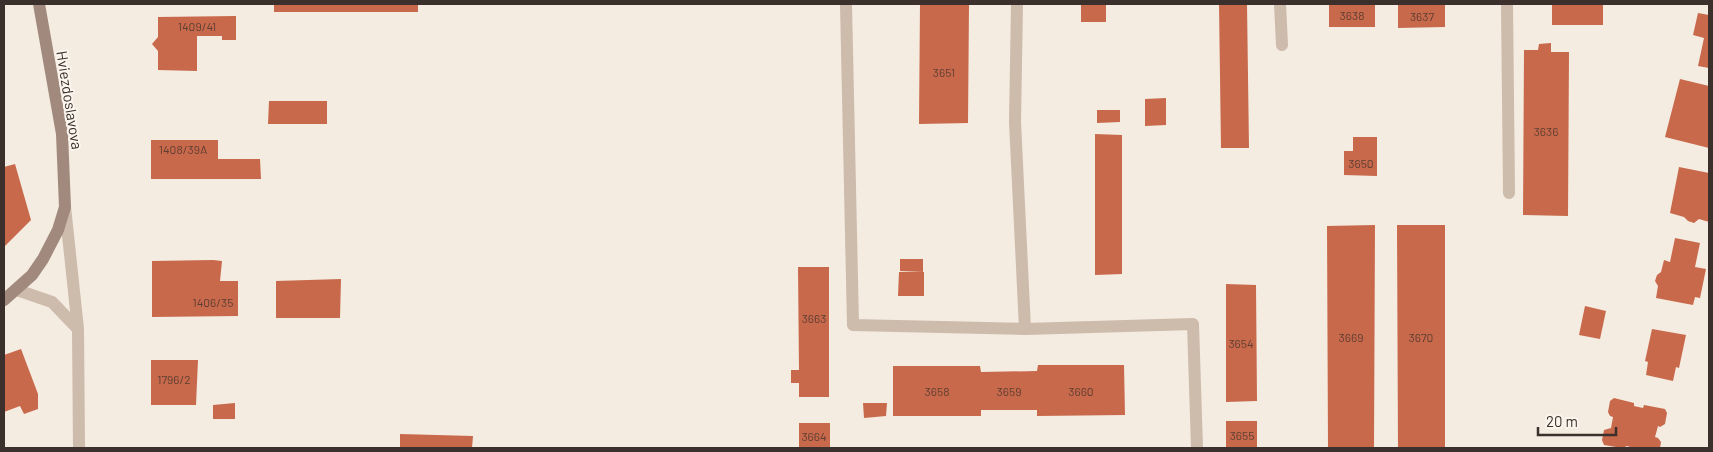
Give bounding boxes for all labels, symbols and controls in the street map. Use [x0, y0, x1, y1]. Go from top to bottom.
house number: 3638 [1340, 8, 1364, 22]
house number: 3637 [1410, 9, 1434, 23]
house number: 1409/41 [178, 19, 216, 33]
street label: Hviezdoslavova [53, 50, 87, 150]
house number: 3651 [933, 65, 955, 79]
house number: 3636 [1534, 124, 1558, 138]
house number: 1408/39A [159, 142, 207, 156]
house number: 3650 [1348, 156, 1374, 170]
house number: 1406/35 [193, 295, 233, 309]
house number: 3663 [802, 311, 826, 325]
house number: 3669 [1339, 330, 1363, 344]
house number: 3670 [1409, 330, 1433, 344]
house number: 3654 [1228, 336, 1254, 350]
house number: 1796/2 [157, 372, 191, 386]
house number: 3658 [925, 384, 949, 398]
house number: 3659 [997, 384, 1021, 398]
house number: 3660 [1068, 384, 1094, 398]
scale bar [1538, 404, 1616, 436]
text: 20 m [1546, 412, 1578, 430]
house number: 3655 [1230, 428, 1254, 442]
house number: 3664 [801, 429, 827, 443]

